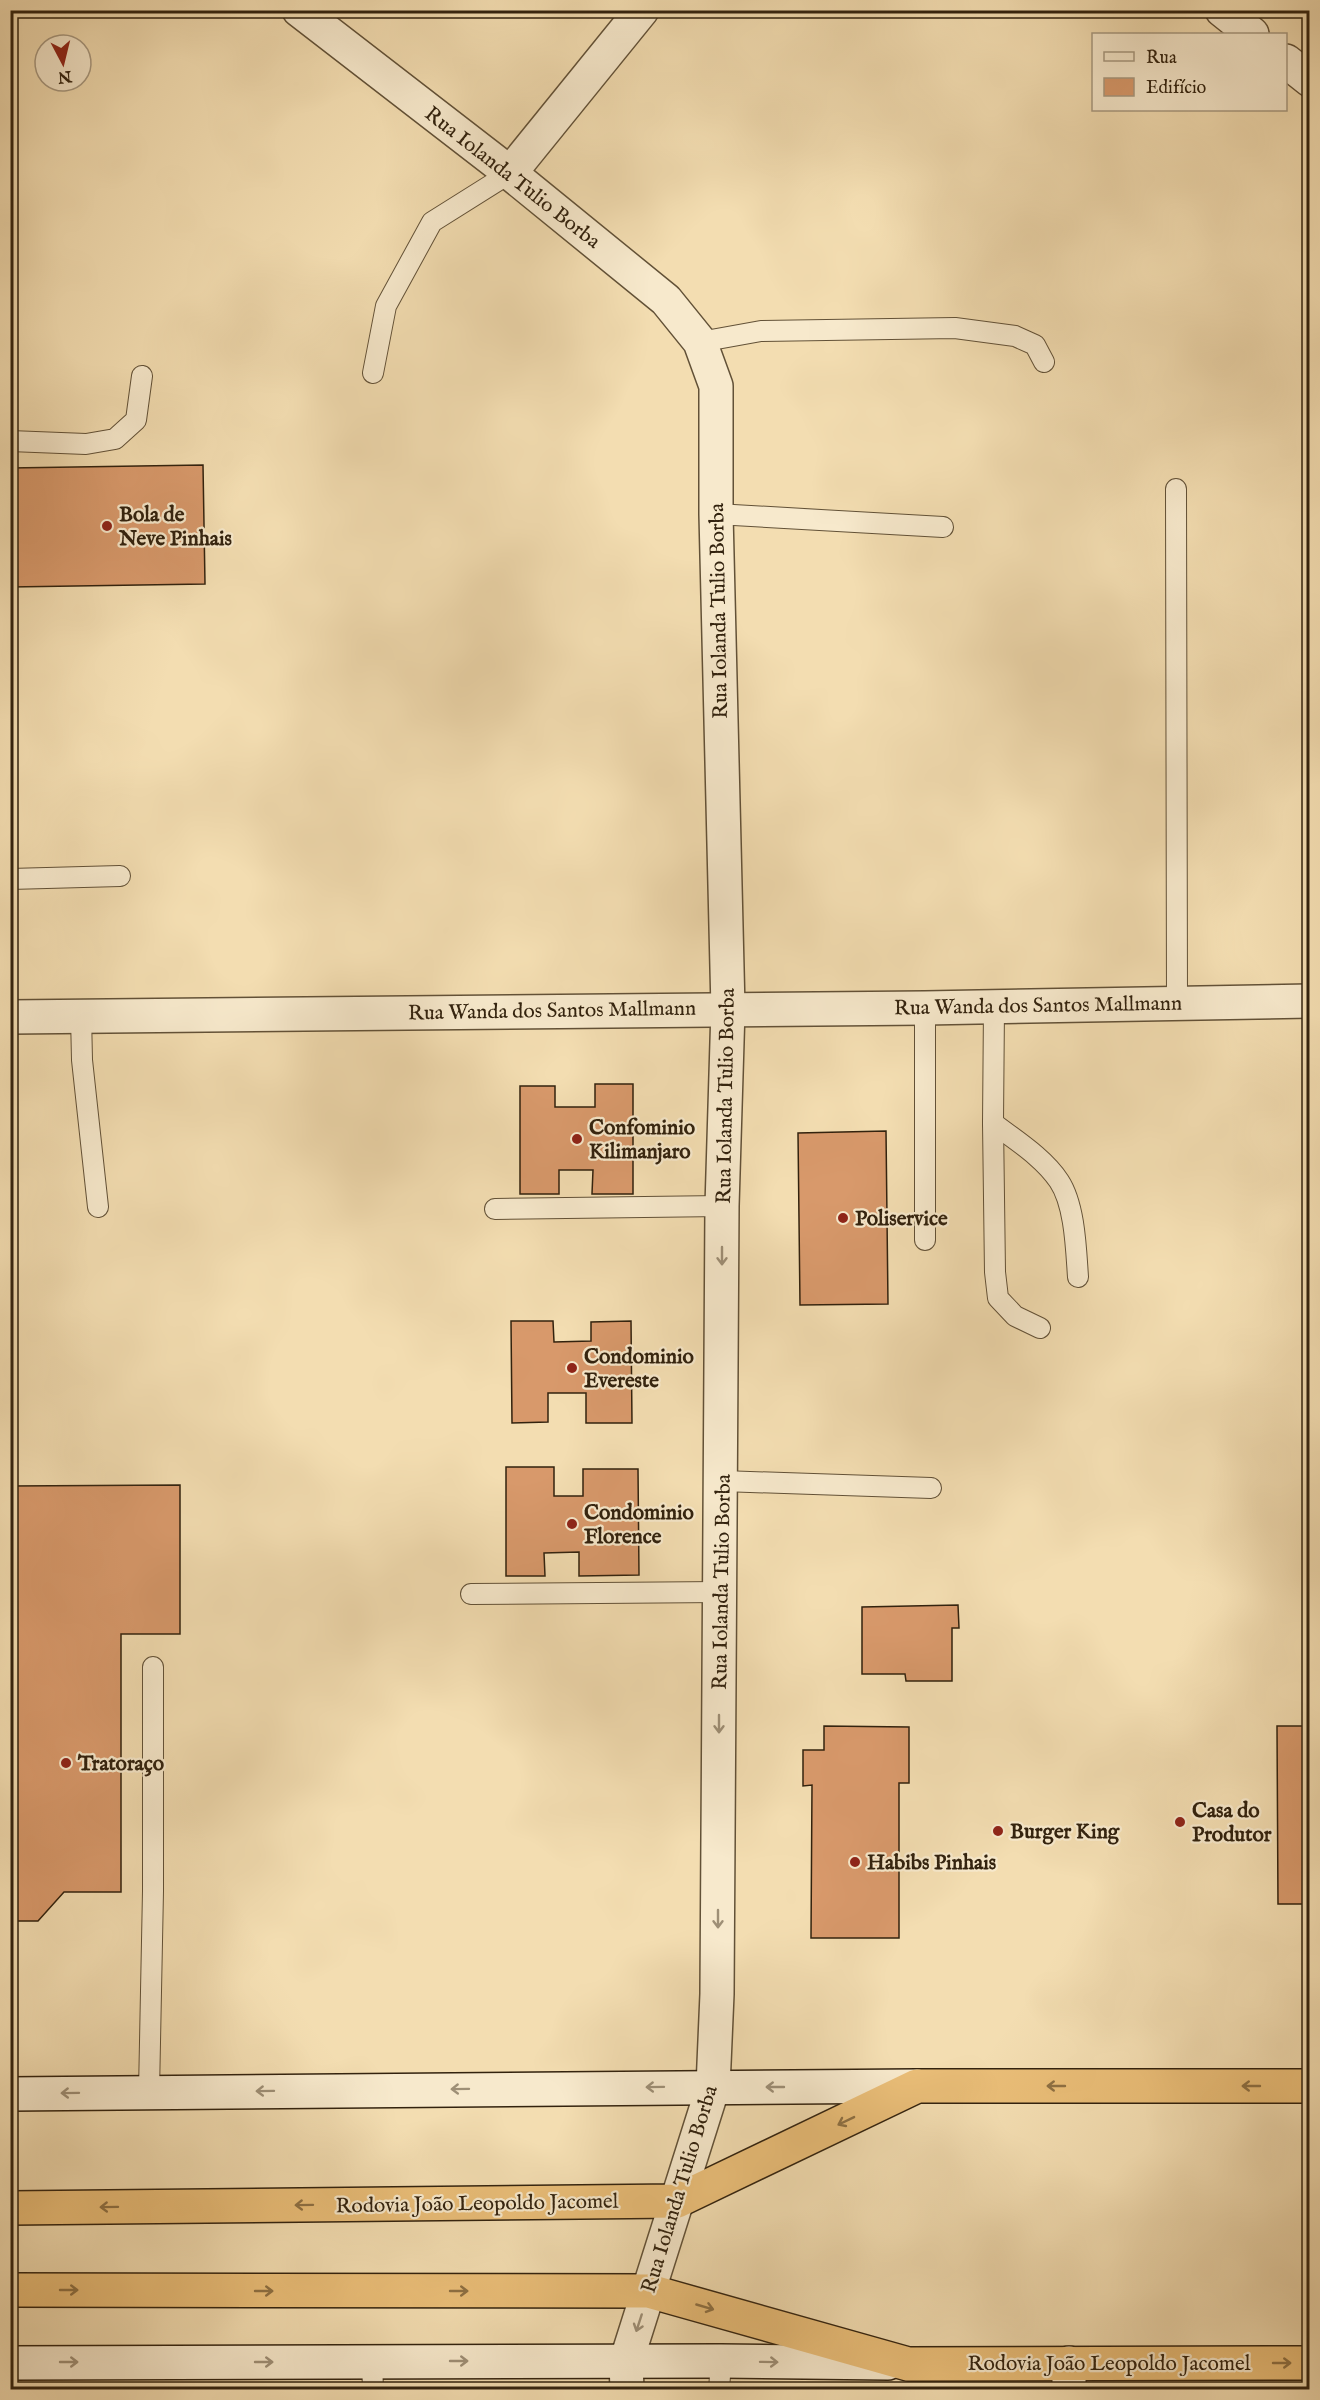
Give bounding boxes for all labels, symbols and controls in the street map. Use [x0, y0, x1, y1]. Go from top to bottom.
north arrow [33, 33, 93, 93]
legend [1092, 33, 1287, 111]
text: Rua [1146, 47, 1177, 70]
text: N [56, 65, 74, 87]
text: Edifício [1146, 77, 1207, 100]
street label: Rua Iolanda Tulio Borba [419, 101, 606, 256]
place label: Bola de Neve Pinhais [118, 502, 232, 553]
street label: Rua Iolanda Tulio Borba [704, 502, 735, 719]
marker: Bola de Neve Pinhais [100, 519, 114, 533]
street label: Rua Iolanda Tulio Borba [711, 987, 742, 1204]
street label: Rua Wanda dos Santos Mallmann [894, 990, 1182, 1023]
street label: Rua Wanda dos Santos Mallmann [408, 995, 696, 1028]
place label: Confominio Kilimanjaro [589, 1115, 696, 1166]
marker: Confominio Kilimanjaro [570, 1132, 584, 1146]
place label: Poliservice [855, 1206, 948, 1233]
marker: Poliservice [836, 1211, 850, 1225]
one-way arrow [716, 1246, 728, 1266]
place label: Condominio Evereste [584, 1344, 694, 1395]
marker: Condominio Evereste [565, 1361, 579, 1375]
street label: Rua Iolanda Tulio Borba [707, 1473, 738, 1690]
place label: Condominio Florence [584, 1500, 694, 1551]
marker: Condominio Florence [565, 1517, 579, 1531]
one-way arrow [713, 1713, 725, 1733]
place label: Tratoraço [77, 1751, 165, 1778]
marker: Tratoraço [59, 1756, 73, 1770]
place label: Casa do Produtor [1192, 1798, 1272, 1849]
marker: Casa do Produtor [1173, 1815, 1187, 1829]
place label: Burger King [1010, 1819, 1120, 1846]
marker: Burger King [991, 1824, 1005, 1838]
place label: Habibs Pinhais [867, 1850, 996, 1877]
marker: Habibs Pinhais [848, 1855, 862, 1869]
one-way arrow [712, 1908, 724, 1928]
one-way arrow [1047, 2080, 1067, 2092]
one-way arrow [1242, 2080, 1262, 2092]
street label: Rua Iolanda Tulio Borba [636, 2081, 725, 2297]
one-way arrow [645, 2081, 665, 2093]
one-way arrow [765, 2081, 785, 2093]
one-way arrow [450, 2083, 470, 2095]
one-way arrow [255, 2085, 275, 2097]
one-way arrow [60, 2088, 80, 2099]
one-way arrow [837, 2115, 855, 2127]
street label: Rodovia João Leopoldo Jacomel [335, 2189, 619, 2220]
one-way arrow [294, 2199, 314, 2211]
one-way arrow [99, 2201, 119, 2213]
one-way arrow [58, 2284, 78, 2296]
one-way arrow [253, 2285, 273, 2297]
one-way arrow [448, 2285, 468, 2297]
one-way arrow [695, 2302, 714, 2313]
one-way arrow [633, 2313, 644, 2332]
street label: Rodovia João Leopoldo Jacomel [968, 2351, 1251, 2378]
one-way arrow [448, 2355, 468, 2367]
one-way arrow [58, 2356, 78, 2368]
one-way arrow [253, 2356, 273, 2368]
one-way arrow [758, 2356, 778, 2367]
one-way arrow [1271, 2357, 1291, 2369]

